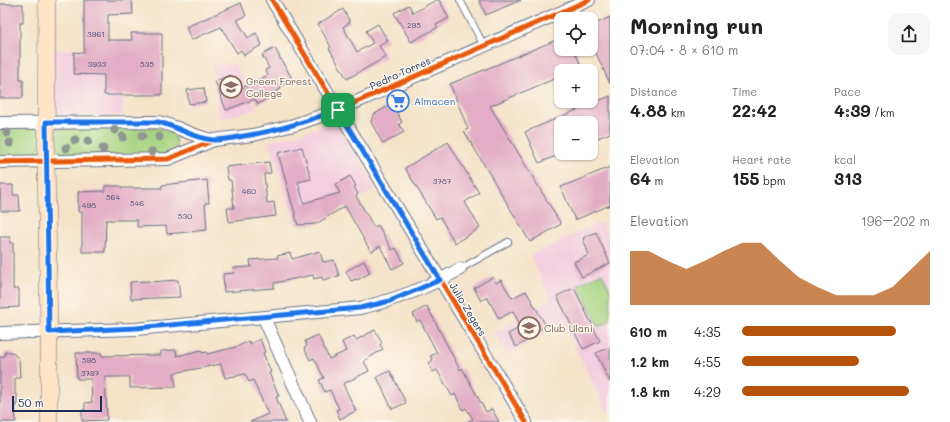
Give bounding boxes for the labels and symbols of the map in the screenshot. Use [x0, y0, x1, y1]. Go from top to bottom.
house number: 295 [407, 20, 421, 30]
house number: 3961 [87, 29, 105, 39]
street label: Pedro Torres [367, 53, 433, 93]
house number: 3933 [88, 59, 107, 69]
house number: 535 [140, 59, 154, 69]
school or university icon: Green Forest College [218, 74, 244, 100]
place label: Green Forest College [246, 74, 312, 100]
supermarket icon: Almacen [385, 88, 411, 114]
pin [321, 93, 355, 127]
place label: Almacen [414, 94, 455, 108]
house number: 3787 [433, 176, 452, 186]
house number: 460 [242, 186, 256, 196]
house number: 564 [106, 192, 120, 202]
house number: 546 [130, 198, 144, 208]
house number: 498 [82, 200, 96, 210]
house number: 530 [178, 211, 192, 221]
street label: Julio Zegers [446, 279, 490, 339]
school or university icon: Club Ulani [516, 315, 542, 341]
place label: Club Ulani [544, 321, 593, 335]
house number: 598 [82, 355, 96, 365]
house number: 3797 [81, 368, 100, 378]
scale bar [12, 394, 102, 413]

